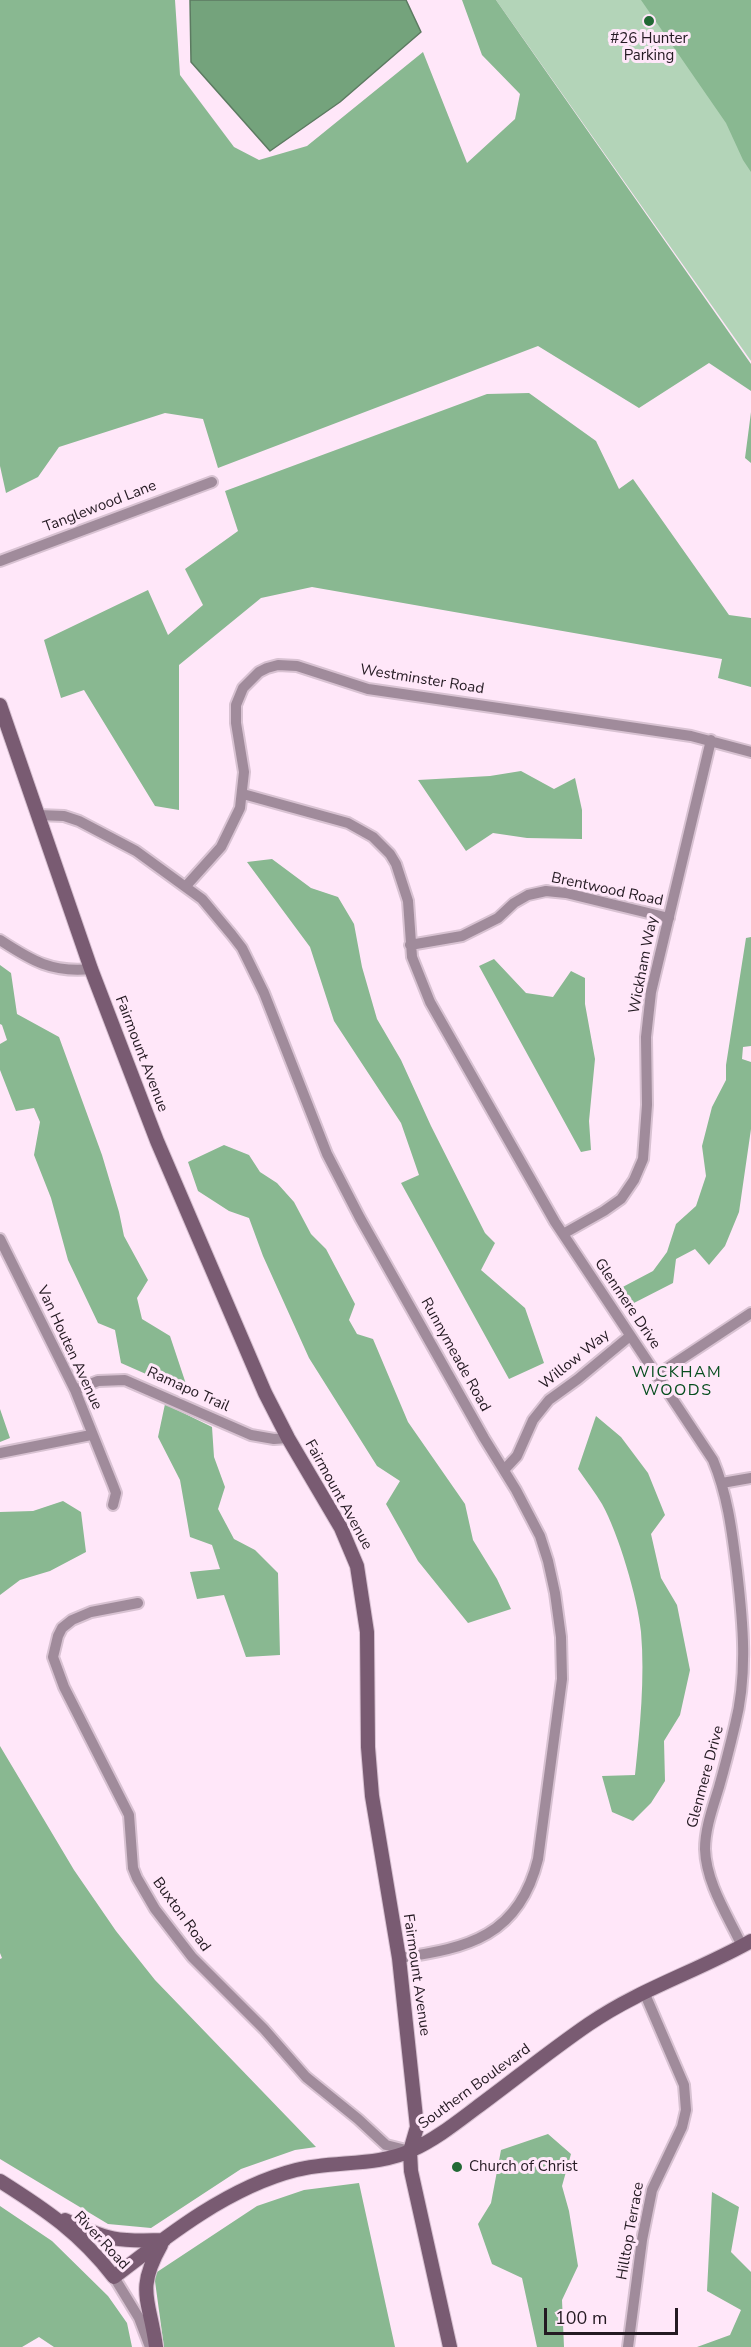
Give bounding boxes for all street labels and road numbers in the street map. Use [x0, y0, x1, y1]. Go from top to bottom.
street label: Tanglewood Lane [41, 477, 159, 537]
street label: Westminster Road [359, 661, 485, 699]
street label: Brentwood Road [549, 869, 665, 911]
street label: Wickham Way [626, 915, 662, 1015]
street label: Fairmount Avenue [111, 993, 171, 1115]
street label: Glenmere Drive [590, 1255, 664, 1353]
street label: Van Houten Avenue [32, 1283, 106, 1413]
street label: Runnymeade Road [416, 1295, 494, 1415]
street label: Willow Way [536, 1326, 614, 1394]
street label: Ramapo Trail [144, 1364, 232, 1416]
street label: Fairmount Avenue [300, 1437, 376, 1553]
street label: Glenmere Drive [684, 1724, 728, 1830]
street label: Buxton Road [148, 1874, 214, 1956]
street label: Fairmount Avenue [399, 1913, 433, 2037]
street label: Southern Boulevard [415, 2040, 535, 2134]
street label: Hilltop Terrace [614, 2181, 648, 2281]
street label: River Road [69, 2208, 133, 2274]

